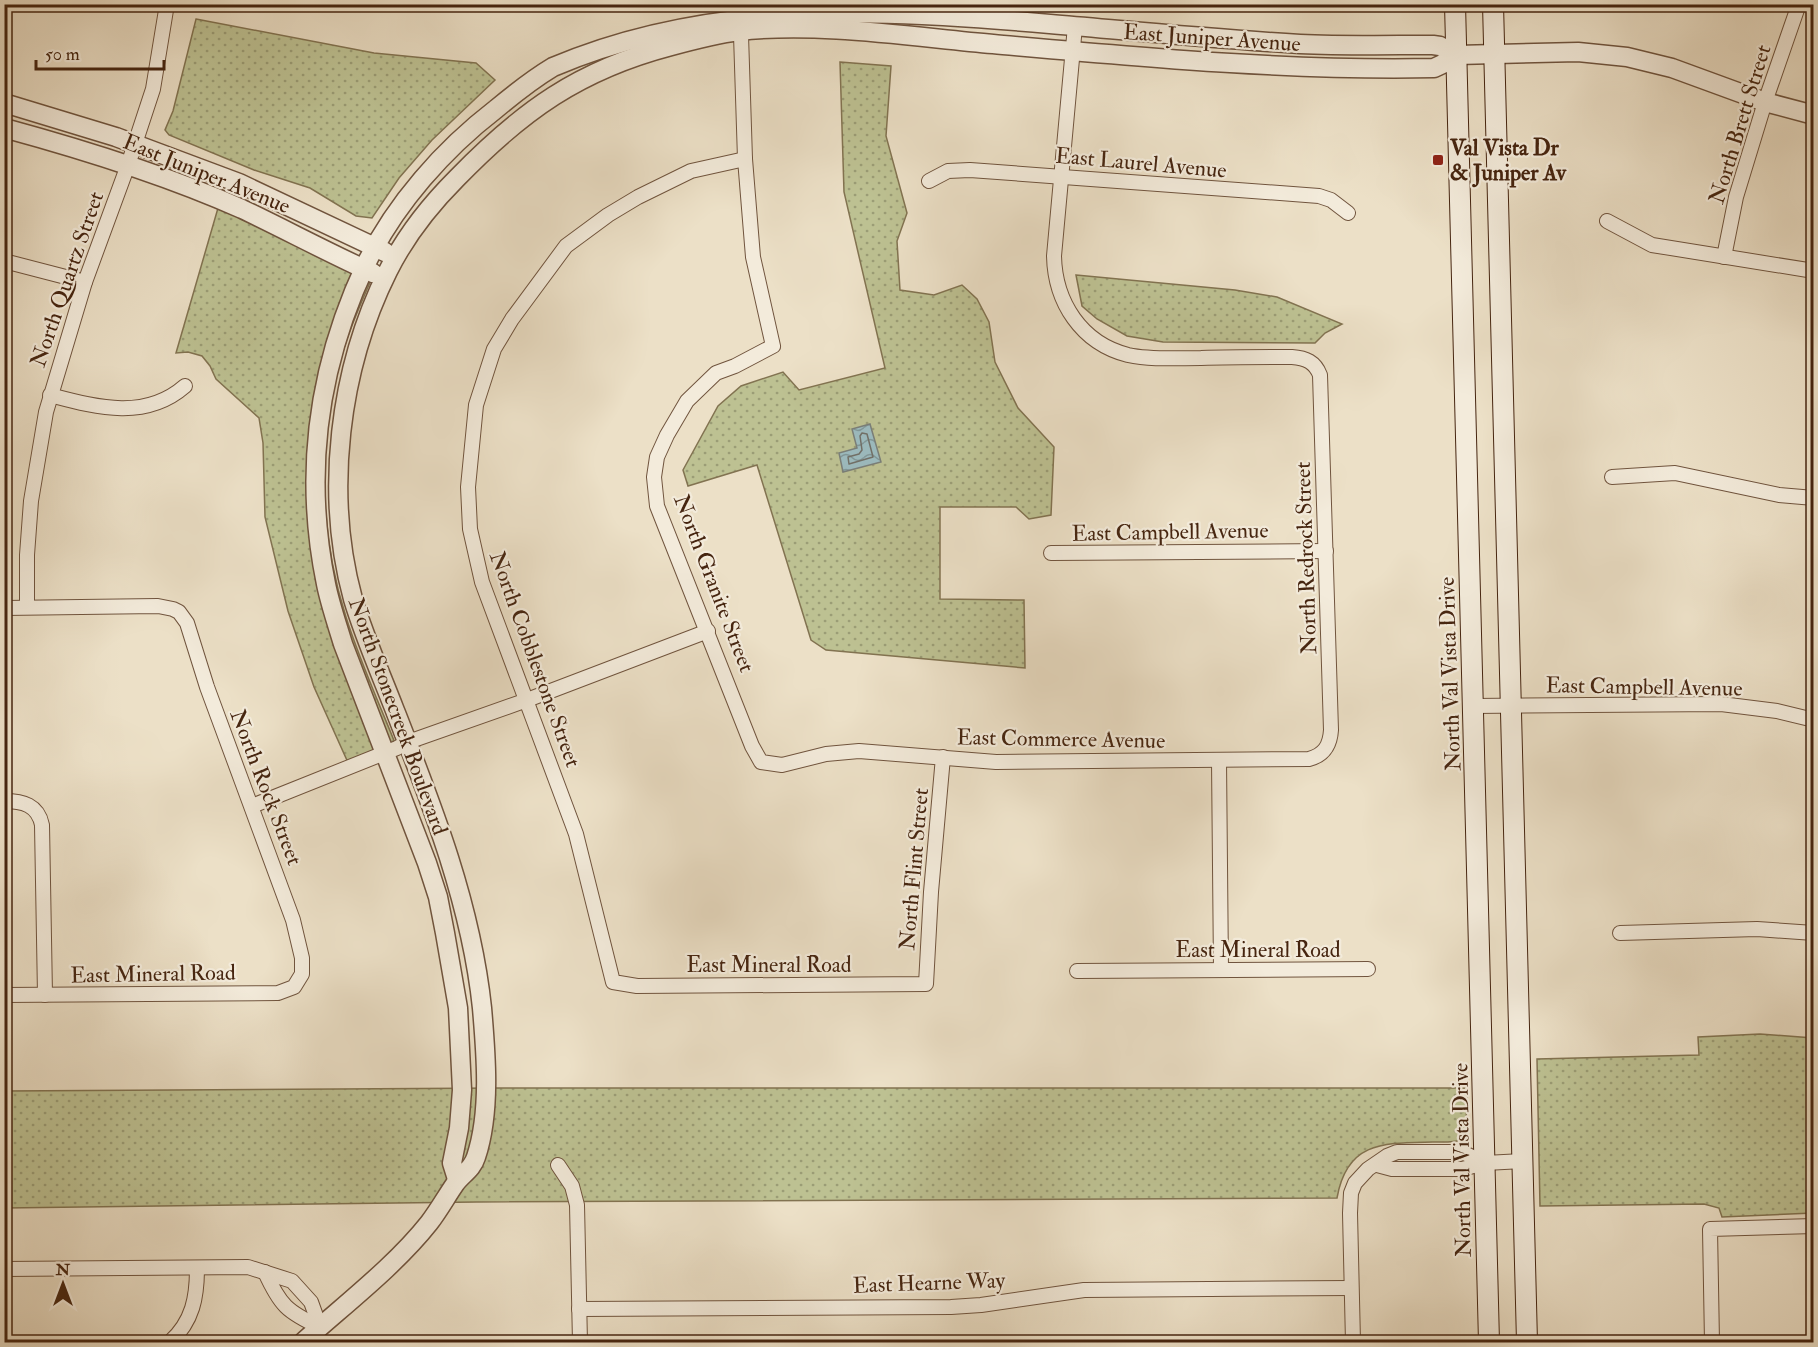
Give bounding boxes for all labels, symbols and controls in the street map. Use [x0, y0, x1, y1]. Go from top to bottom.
street label: East Juniper Avenue [1122, 18, 1302, 59]
scale bar [36, 33, 164, 71]
street label: North Brett Street [1702, 41, 1777, 207]
text: 50 m [45, 43, 80, 66]
street label: East Juniper Avenue [118, 128, 294, 221]
place label: Val Vista Dr & Juniper Av [1449, 134, 1568, 188]
street label: East Laurel Avenue [1054, 142, 1228, 184]
marker: Val Vista Dr & Juniper Av [1431, 153, 1445, 167]
street label: North Quartz Street [24, 188, 110, 371]
street label: North Redrock Street [1289, 461, 1323, 655]
street label: North Granite Street [667, 491, 761, 676]
street label: East Campbell Avenue [1071, 516, 1269, 549]
street label: North Cobblestone Street [483, 548, 587, 771]
street label: North Val Vista Drive [1433, 576, 1467, 772]
street label: North Stonecreek Boulevard [342, 594, 454, 839]
street label: East Campbell Avenue [1545, 671, 1743, 704]
street label: North Rock Street [224, 706, 309, 869]
street label: East Commerce Avenue [956, 723, 1166, 755]
street label: North Flint Street [893, 787, 935, 951]
street label: East Mineral Road [1175, 936, 1341, 964]
street label: East Mineral Road [686, 951, 852, 979]
street label: East Mineral Road [70, 959, 236, 989]
street label: North Val Vista Drive [1446, 1063, 1478, 1257]
north arrow [33, 1254, 93, 1314]
text: N [55, 1260, 71, 1280]
street label: East Hearne Way [852, 1266, 1006, 1300]

